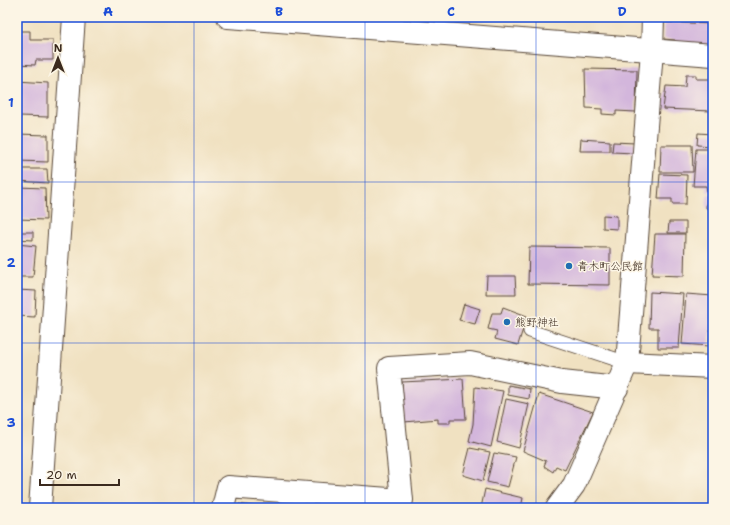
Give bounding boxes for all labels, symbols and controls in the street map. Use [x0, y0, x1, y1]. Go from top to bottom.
text: A [103, 3, 113, 20]
text: B [275, 3, 283, 20]
text: C [447, 3, 455, 20]
text: D [617, 3, 627, 20]
north arrow [38, 38, 78, 78]
text: N [54, 41, 63, 56]
text: 1 [8, 94, 14, 111]
text: 2 [6, 254, 16, 271]
place label: 青木町公民館 [577, 259, 643, 274]
marker: 青木町公民館 [564, 261, 574, 271]
place label: 熊野神社 [515, 315, 559, 330]
marker: 熊野神社 [502, 317, 512, 327]
text: 3 [6, 414, 16, 431]
scale bar [40, 461, 119, 487]
text: 20 m [46, 467, 77, 483]

